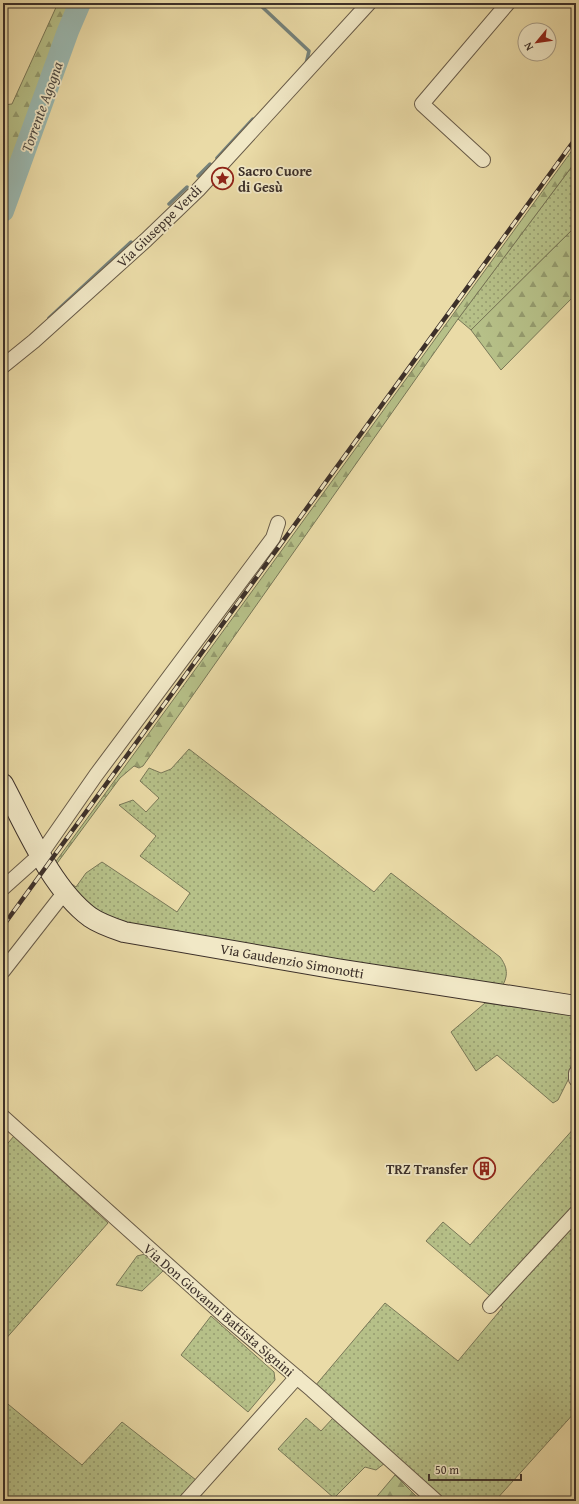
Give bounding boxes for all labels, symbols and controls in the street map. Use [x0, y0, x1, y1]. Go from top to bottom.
north arrow [517, 22, 557, 62]
text: N [519, 39, 537, 54]
water label: Torrente Agogna [15, 58, 68, 155]
place label: Sacro Cuore di Gesù [238, 161, 312, 197]
place icon: Sacro Cuore di Gesù [210, 166, 236, 192]
street label: Via Giuseppe Verdi [112, 180, 206, 272]
street label: Via Gaudenzio Simonotti [219, 939, 365, 984]
building icon: TRZ Transfer [471, 1156, 497, 1182]
place label: TRZ Transfer [386, 1159, 469, 1179]
street label: Via Don Giovanni Battista Signini [139, 1239, 299, 1381]
scale bar [429, 1456, 521, 1482]
text: 50 m [435, 1461, 459, 1478]

